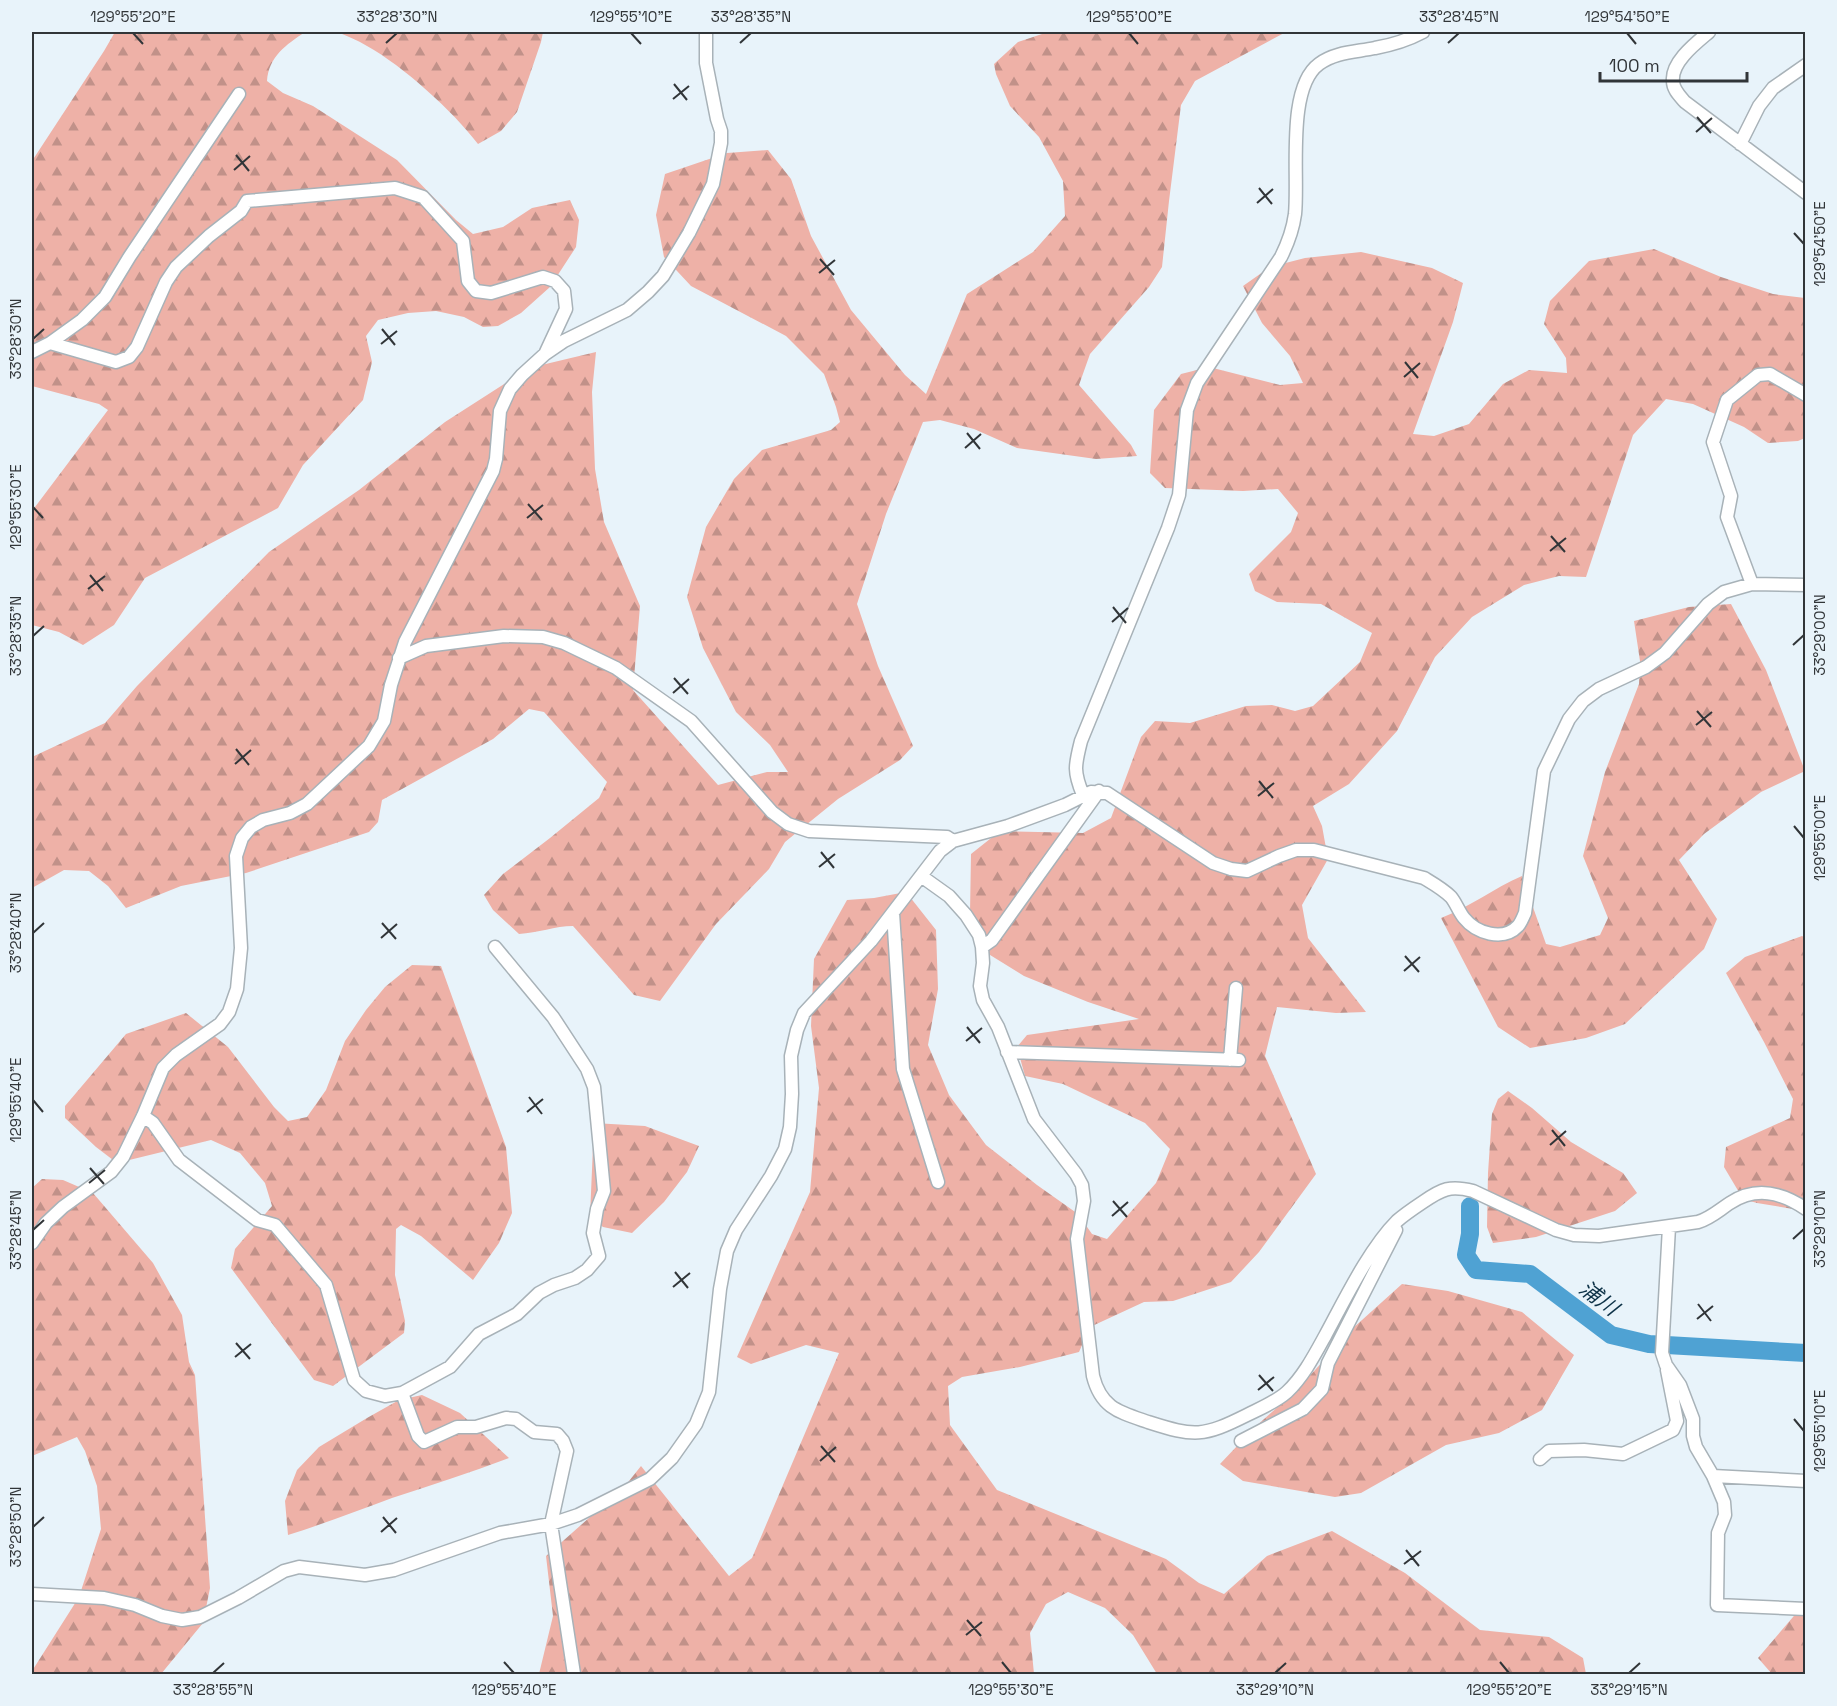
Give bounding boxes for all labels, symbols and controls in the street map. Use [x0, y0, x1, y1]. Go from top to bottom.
text: 129°55'20"E [90, 7, 176, 26]
text: 33°28'30"N [356, 7, 438, 26]
text: 129°55'10"E [590, 7, 672, 26]
text: 33°28'35"N [711, 7, 791, 26]
text: 129°55'00"E [1086, 7, 1172, 26]
text: 33°28'45"N [1419, 7, 1499, 26]
text: 129°54'50"E [1584, 7, 1670, 26]
scale bar [1600, 45, 1747, 83]
text: 100 m [1609, 54, 1660, 77]
text: 129°54'50"E [1810, 201, 1829, 287]
text: 33°28'30"N [6, 298, 25, 380]
text: 129°55'30"E [6, 464, 25, 550]
text: 33°29'00"N [1810, 594, 1829, 676]
text: 33°28'35"N [6, 596, 25, 676]
text: 129°55'00"E [1810, 795, 1829, 881]
text: 33°28'40"N [6, 893, 25, 973]
text: 129°55'40"E [6, 1057, 25, 1143]
text: 33°28'45"N [6, 1190, 25, 1270]
text: 33°29'10"N [1810, 1190, 1829, 1268]
water label: 浦川 [1574, 1275, 1625, 1323]
text: 129°55'10"E [1810, 1390, 1829, 1472]
text: 33°28'50"N [6, 1487, 25, 1567]
text: 33°28'55"N [173, 1680, 253, 1699]
text: 129°55'40"E [471, 1680, 557, 1699]
text: 129°55'30"E [968, 1680, 1054, 1699]
text: 33°29'10"N [1236, 1680, 1314, 1699]
text: 129°55'20"E [1466, 1680, 1552, 1699]
text: 33°29'15"N [1590, 1680, 1668, 1699]

